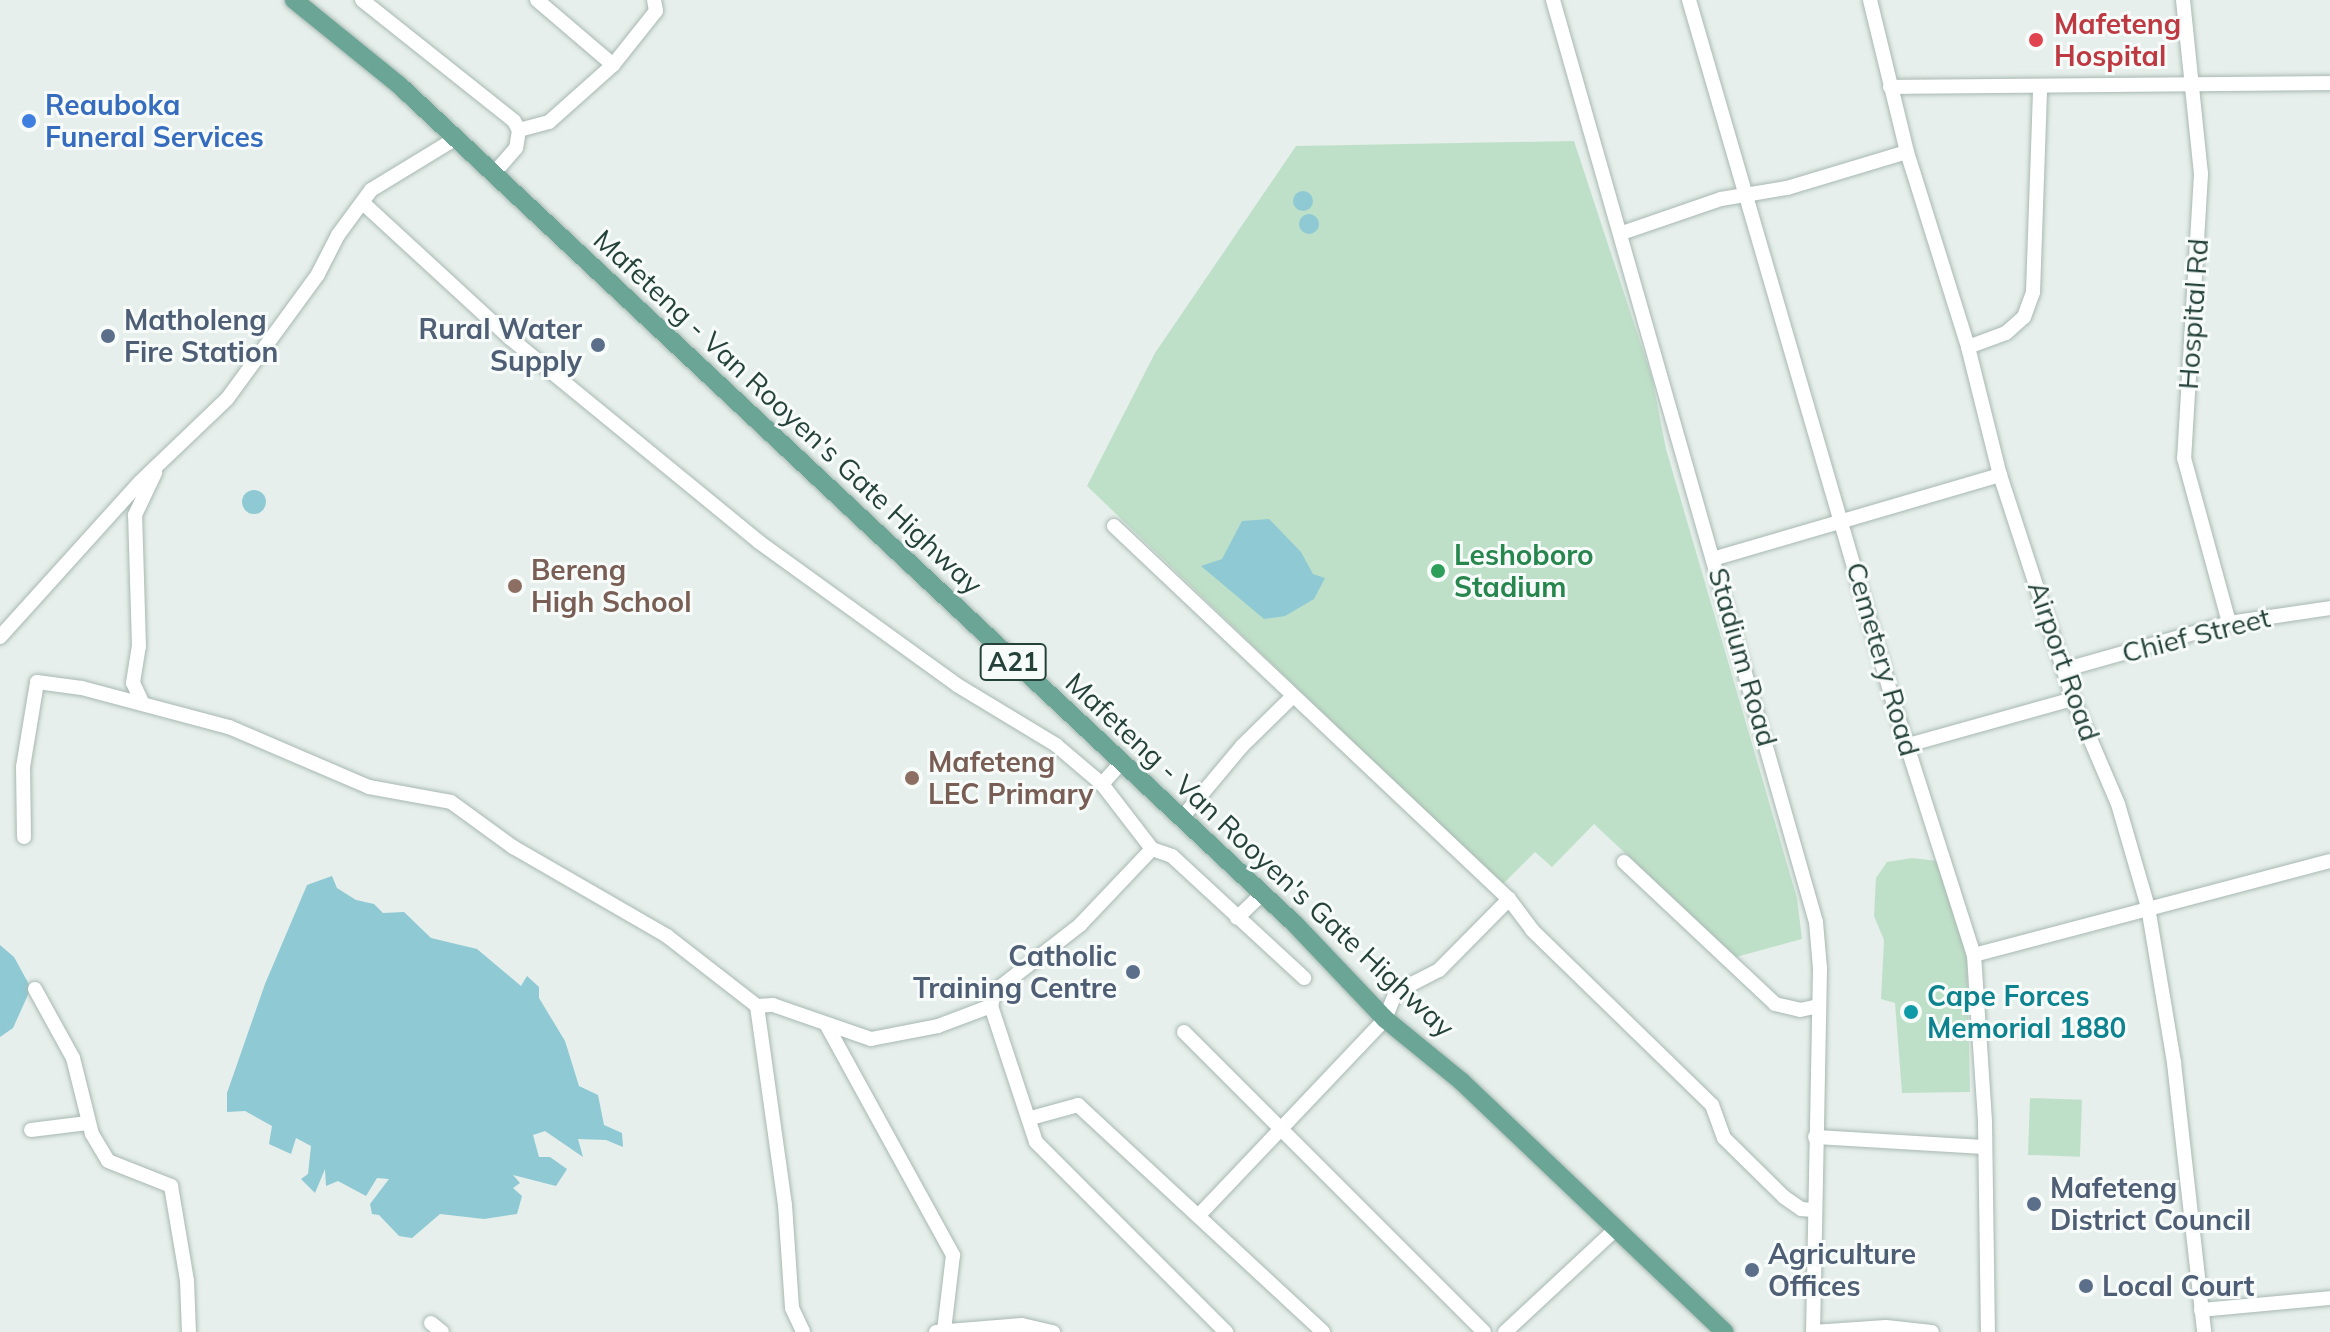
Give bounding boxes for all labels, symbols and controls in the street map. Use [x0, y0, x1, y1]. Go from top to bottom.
place label: Mafeteng Hospital [2054, 7, 2181, 73]
marker: Mafeteng Hospital [2025, 29, 2047, 51]
place label: Reauboka Funeral Services [45, 88, 264, 154]
marker: Reauboka Funeral Services [20, 112, 38, 130]
street label: Mafeteng - Van Rooyen's Gate Highway [587, 223, 989, 601]
street label: Hospital Rd [2171, 237, 2215, 391]
place label: Matholeng Fire Station [124, 303, 278, 369]
place label: Rural Water Supply [419, 312, 582, 378]
marker: Matholeng Fire Station [99, 327, 117, 345]
marker: Rural Water Supply [589, 336, 607, 354]
place label: Leshoboro Stadium [1454, 538, 1594, 604]
place label: Bereng High School [531, 553, 691, 619]
street label: Cemetery Road [1839, 558, 1927, 760]
marker: Leshoboro Stadium [1429, 562, 1447, 580]
street label: Stadium Road [1701, 564, 1785, 750]
marker: Bereng High School [506, 577, 524, 595]
street label: Airport Road [2021, 577, 2107, 745]
street label: Chief Street [2118, 600, 2274, 670]
road number: A21 [979, 640, 1047, 684]
street label: Mafeteng - Van Rooyen's Gate Highway [1059, 666, 1461, 1044]
place label: Mafeteng LEC Primary [928, 745, 1093, 811]
marker: Mafeteng LEC Primary [903, 769, 921, 787]
place label: Catholic Training Centre [913, 939, 1117, 1005]
marker: Catholic Training Centre [1124, 963, 1142, 981]
place label: Cape Forces Memorial 1880 [1927, 979, 2126, 1045]
marker: Cape Forces Memorial 1880 [1902, 1003, 1920, 1021]
place label: Mafeteng District Council [2050, 1171, 2251, 1237]
marker: Mafeteng District Council [2025, 1195, 2043, 1213]
place label: Agriculture Offices [1768, 1237, 1916, 1303]
marker: Agriculture Offices [1743, 1261, 1761, 1279]
place label: Local Court [2102, 1269, 2254, 1303]
marker: Local Court [2077, 1277, 2095, 1295]

